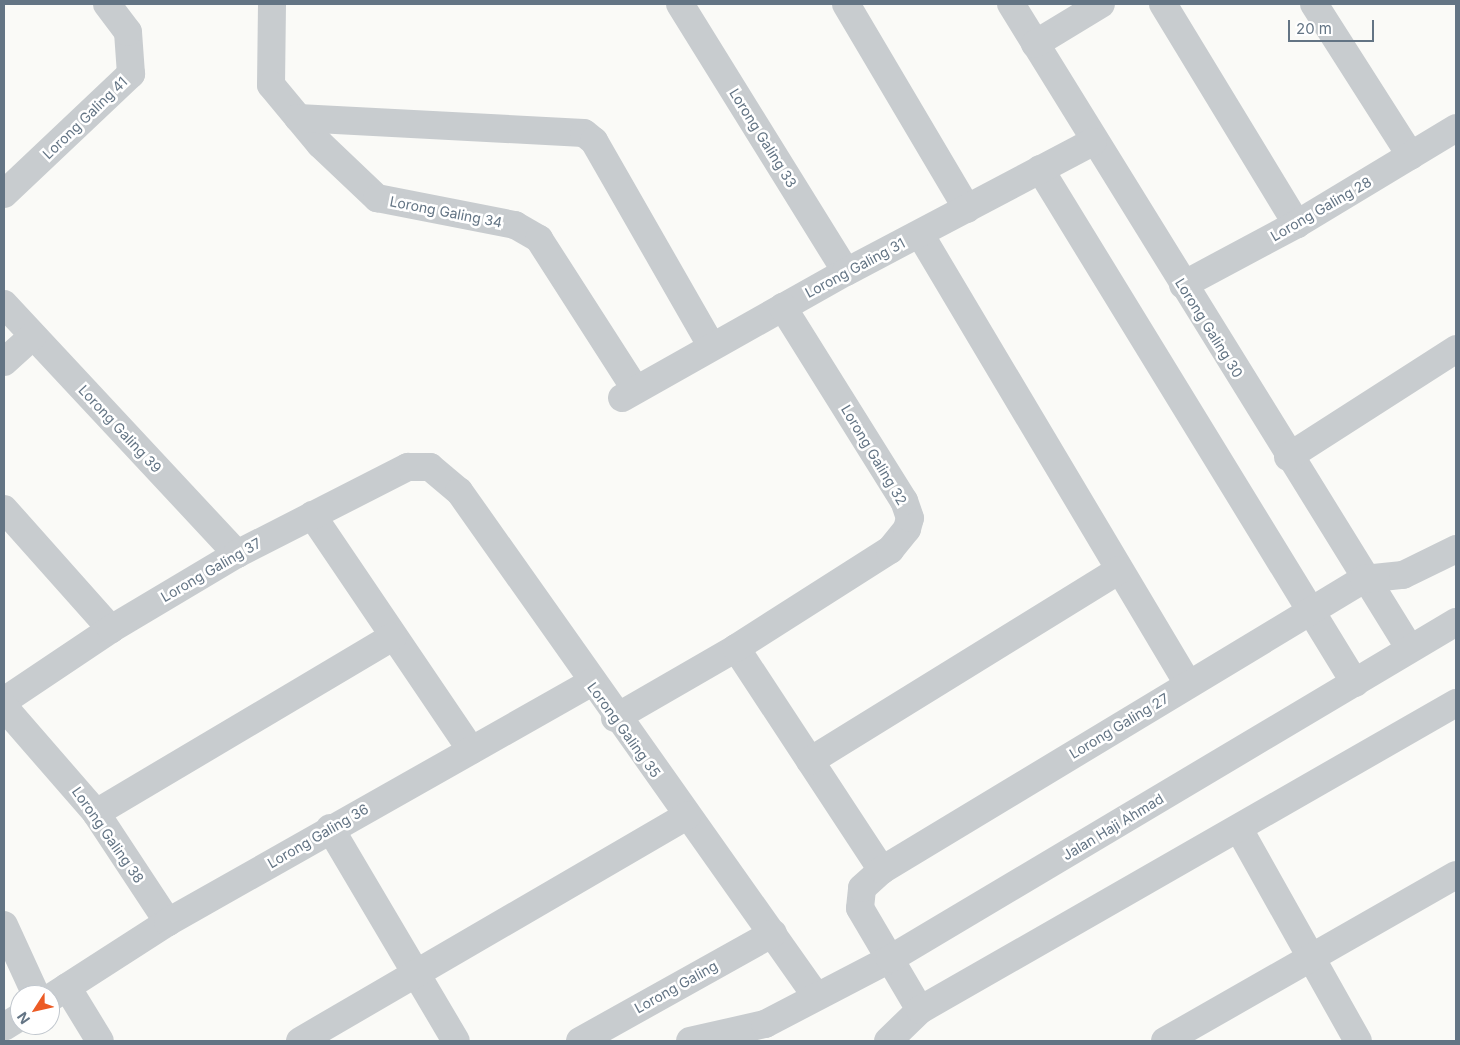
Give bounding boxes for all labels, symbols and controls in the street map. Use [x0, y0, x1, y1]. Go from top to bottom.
scale bar [1290, 10, 1376, 42]
text: 20 m [1296, 19, 1332, 38]
street label: Lorong Galing 41 [39, 73, 131, 163]
street label: Lorong Galing 33 [726, 85, 800, 191]
street label: Lorong Galing 28 [1268, 173, 1374, 245]
street label: Lorong Galing 34 [388, 193, 504, 231]
street label: Lorong Galing 31 [802, 235, 908, 301]
street label: Lorong Galing 30 [1172, 275, 1246, 381]
street label: Lorong Galing 39 [75, 382, 165, 476]
street label: Lorong Galing 32 [838, 402, 910, 508]
street label: Lorong Galing 37 [158, 534, 264, 606]
street label: Lorong Galing 35 [584, 679, 664, 781]
street label: Lorong Galing 27 [1066, 690, 1172, 762]
street label: Lorong Galing 38 [69, 784, 147, 886]
street label: Jalan Haji Ahmad [1059, 790, 1167, 864]
street label: Lorong Galing 36 [265, 800, 371, 872]
street label: Lorong Galing [631, 957, 721, 1017]
north arrow [10, 985, 60, 1035]
text: N [13, 1009, 33, 1028]

